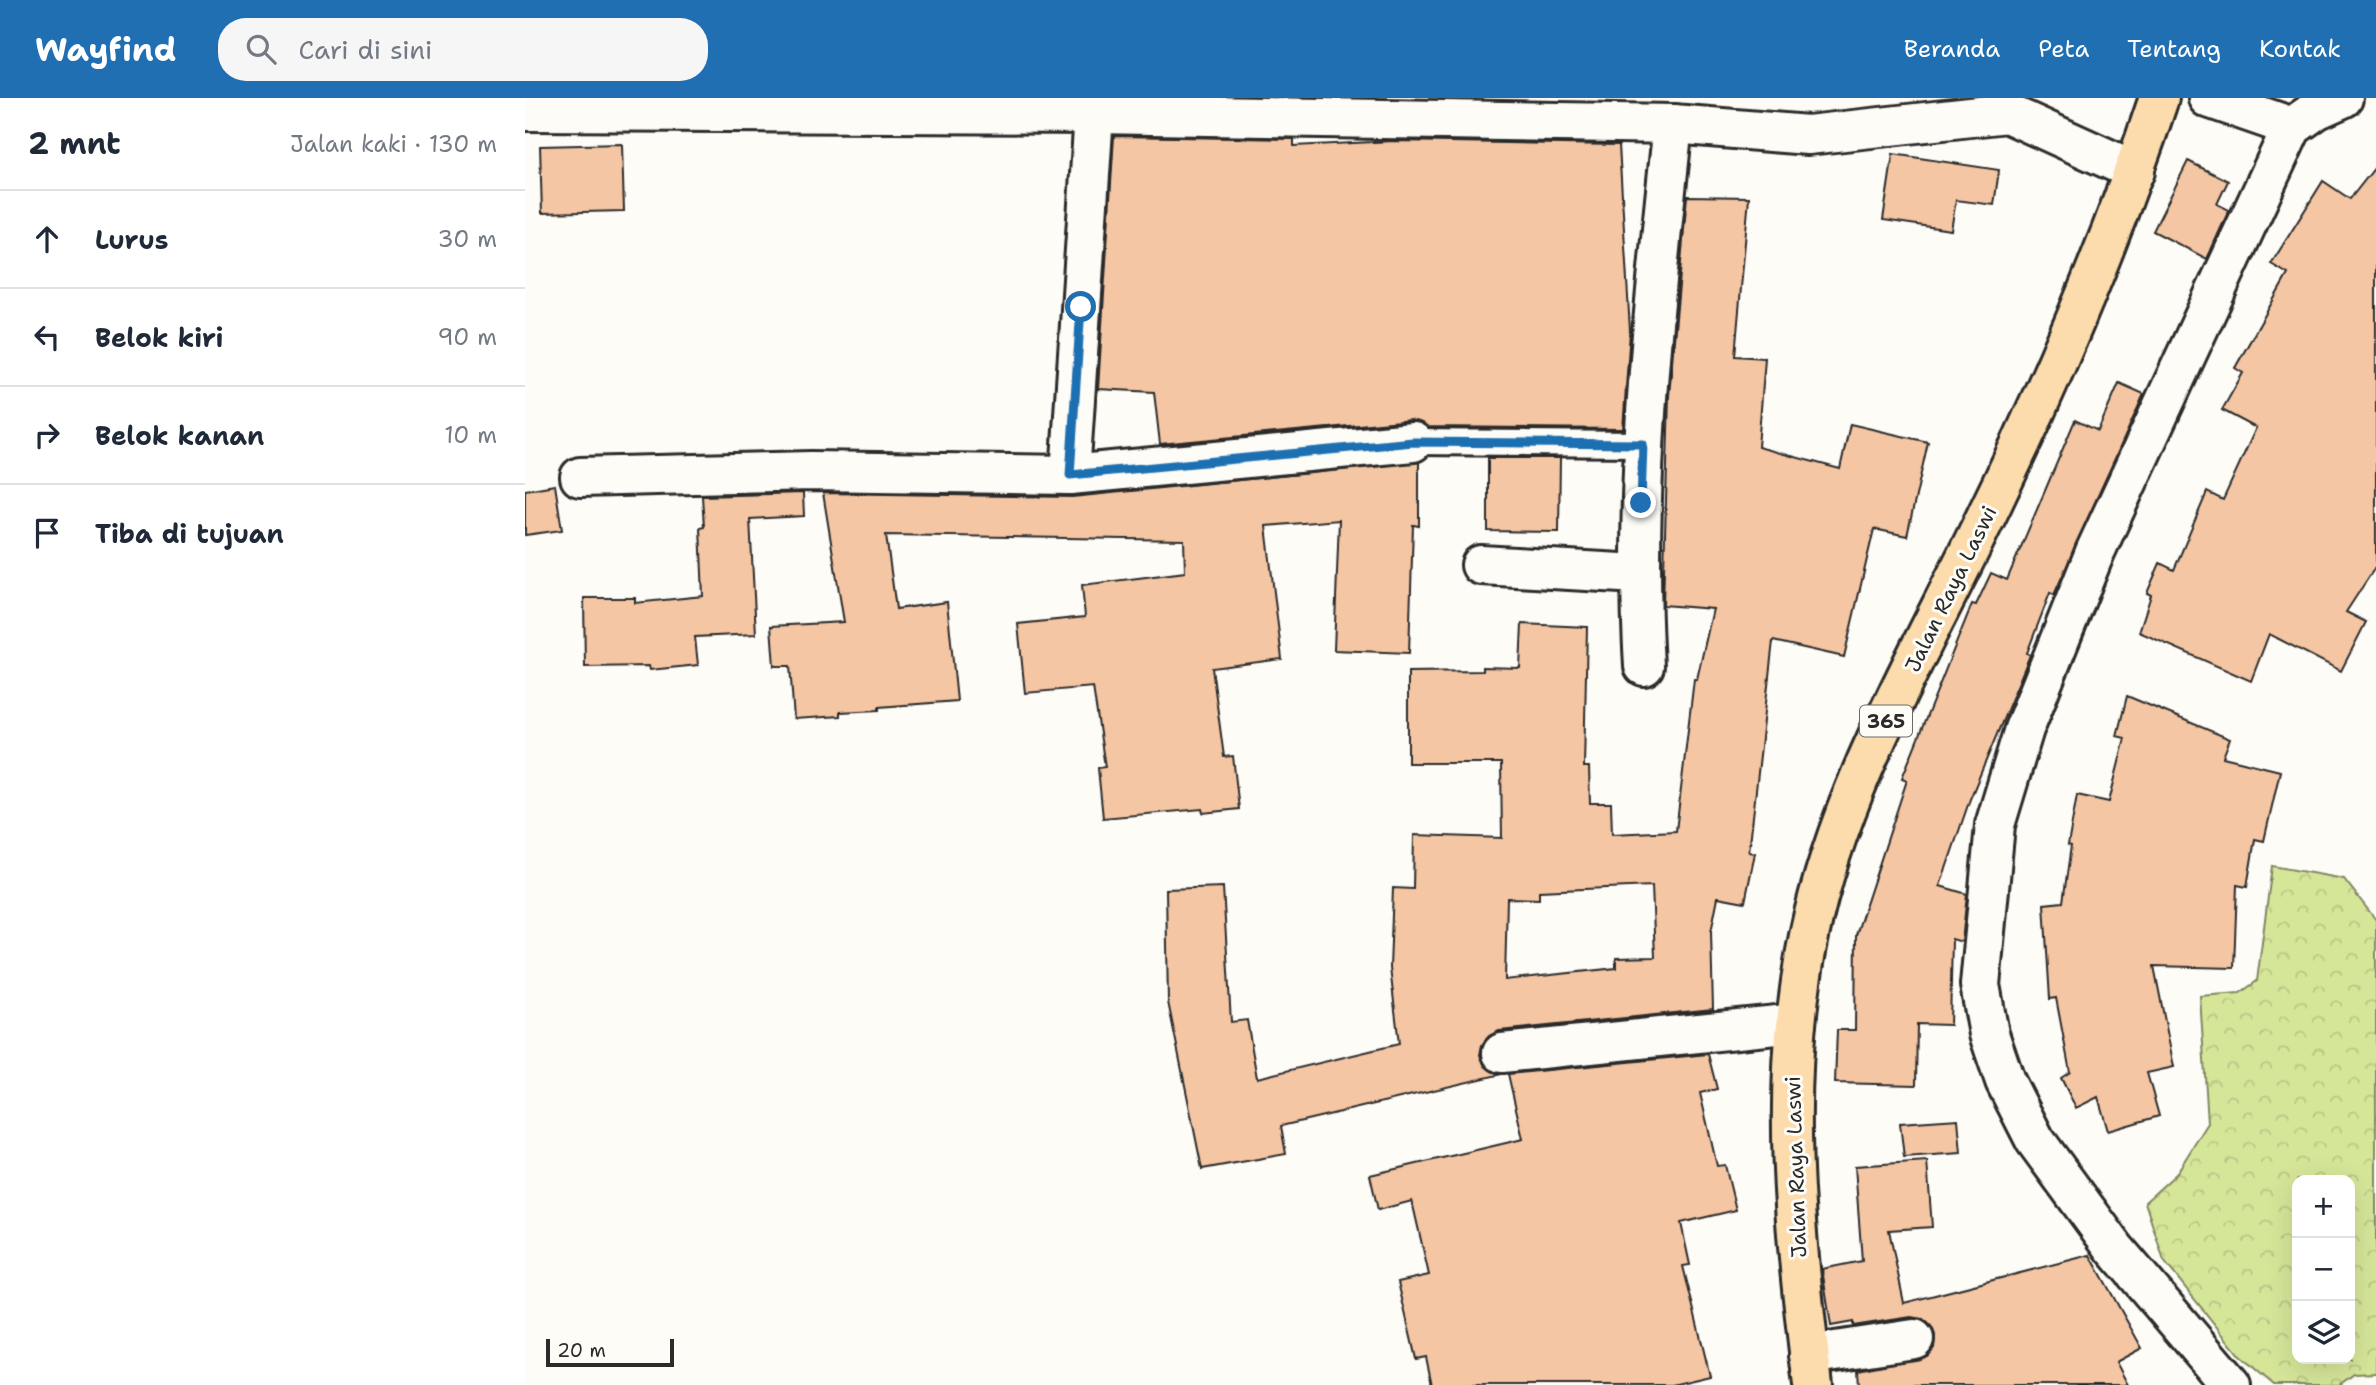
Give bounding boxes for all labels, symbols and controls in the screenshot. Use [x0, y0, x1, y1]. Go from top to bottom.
search box [218, 18, 708, 81]
text: Wayfind [35, 27, 176, 72]
icon: search [242, 30, 280, 68]
text: Cari di sini [298, 32, 432, 67]
text: Beranda [1904, 33, 2000, 65]
text: Peta [2038, 33, 2089, 65]
text: Tentang [2127, 33, 2221, 65]
text: Kontak [2259, 33, 2341, 65]
text: 2 mnt [28, 123, 121, 164]
text: Jalan kaki · 130 m [290, 129, 497, 159]
icon: ahead [28, 220, 66, 258]
text: Lurus [95, 222, 168, 257]
text: 30 m [438, 224, 497, 254]
route start [1065, 291, 1096, 322]
icon: left [28, 318, 66, 356]
text: Belok kiri [95, 320, 224, 355]
text: 90 m [437, 322, 497, 352]
icon: right [28, 416, 66, 454]
text: Belok kanan [95, 418, 264, 453]
text: 10 m [444, 420, 497, 450]
route end [1625, 487, 1656, 518]
street label: Jalan Raya Laswi [1899, 501, 2003, 677]
icon: arrive [28, 514, 66, 552]
text: Tiba di tujuan [95, 516, 284, 551]
road number: 365 [1860, 706, 1912, 736]
street label: Jalan Raya Laswi [1779, 1076, 1813, 1258]
map controls [2292, 1175, 2355, 1364]
button: + [2292, 1175, 2355, 1238]
button: − [2292, 1238, 2355, 1301]
button: layers [2292, 1301, 2355, 1364]
scale bar [546, 1336, 674, 1368]
text: 20 m [557, 1338, 606, 1363]

